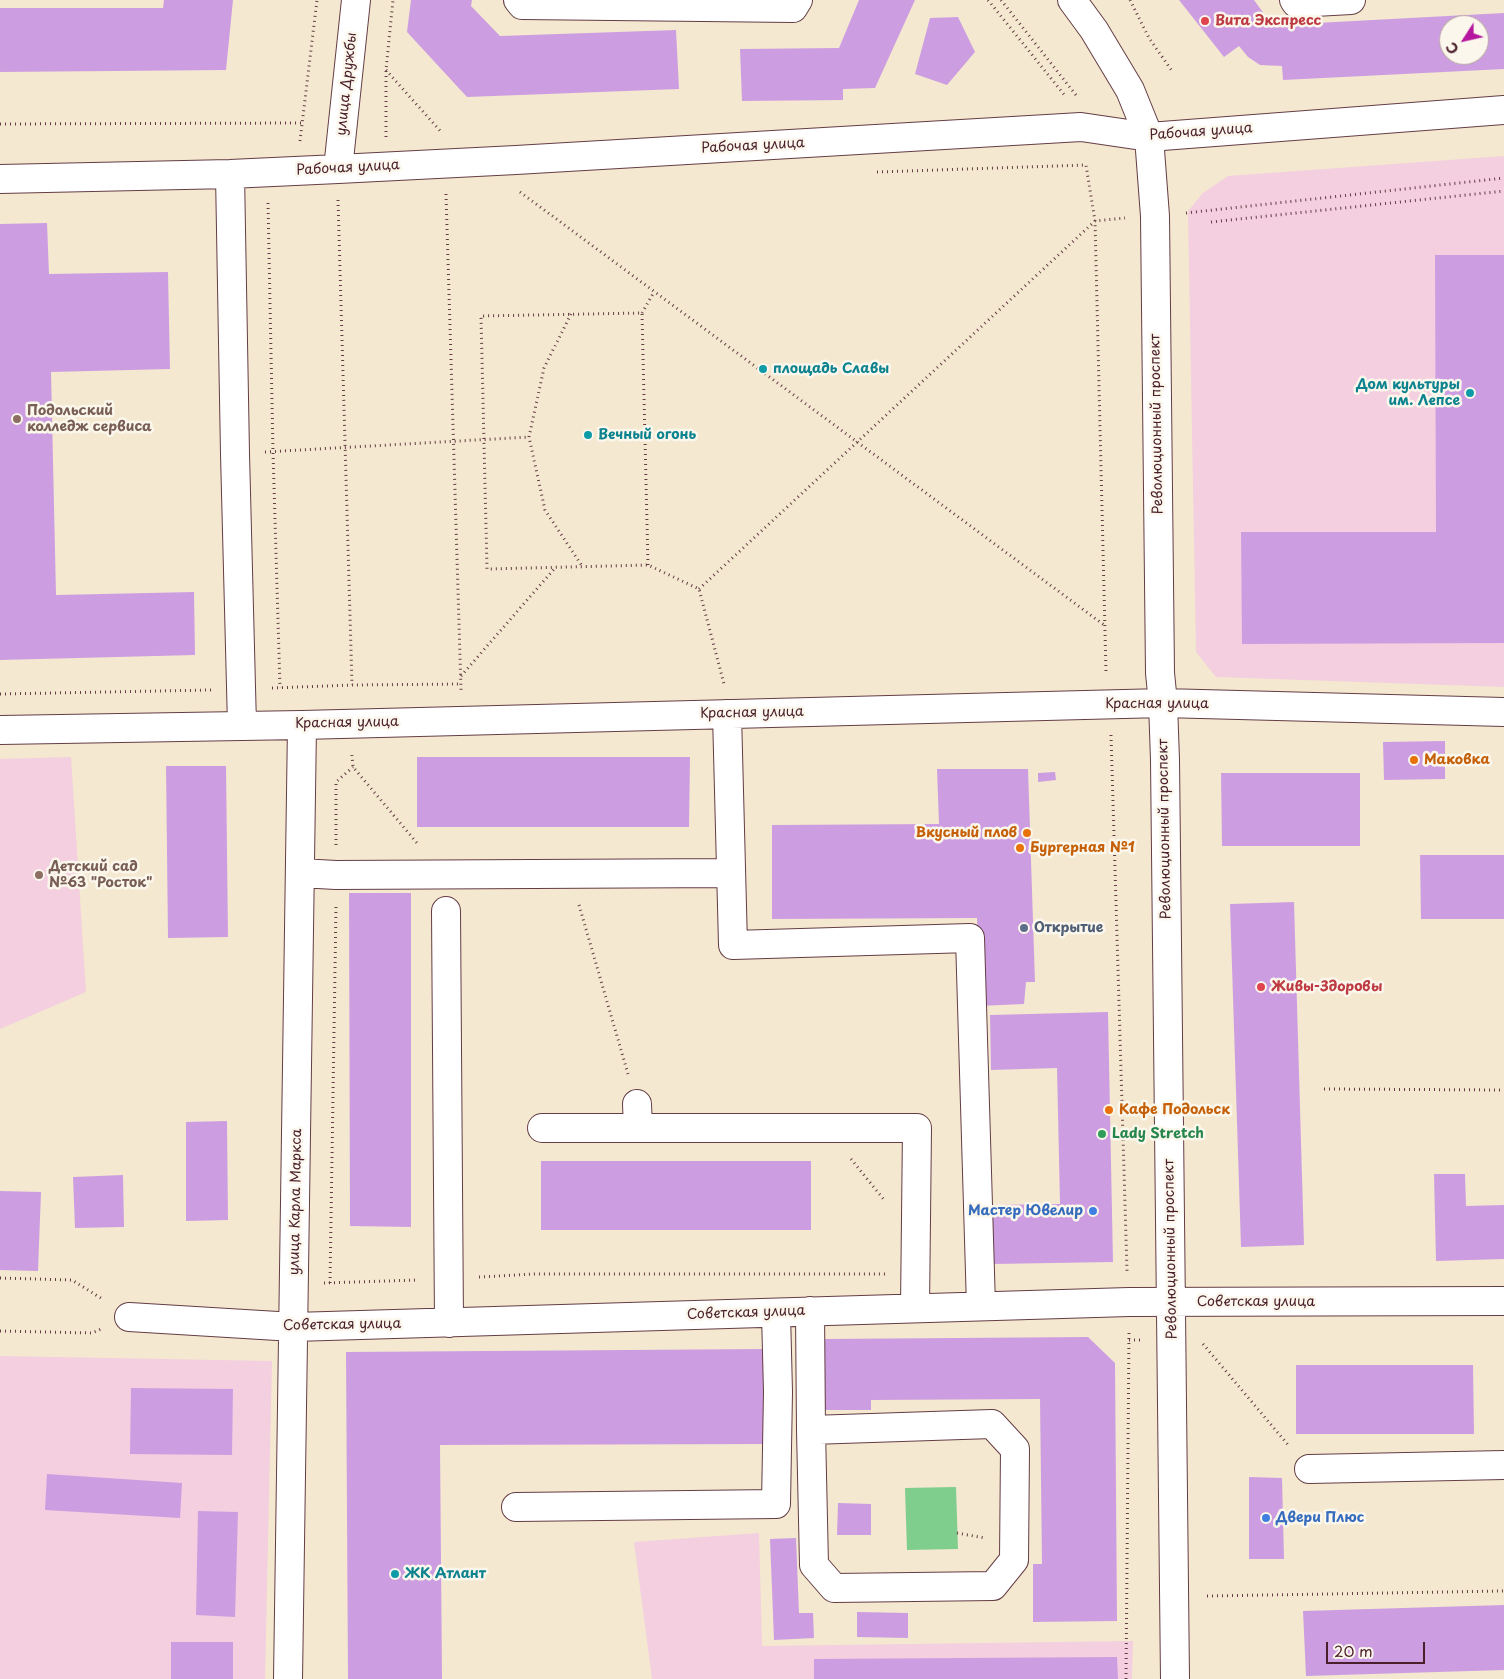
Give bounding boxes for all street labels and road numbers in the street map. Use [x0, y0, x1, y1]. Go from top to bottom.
street label: улица Дружбы [333, 32, 361, 136]
street label: Рабочая улица [1149, 120, 1253, 144]
street label: Рабочая улица [701, 135, 805, 157]
street label: Рабочая улица [296, 157, 400, 179]
street label: Революционный проспект [1147, 334, 1167, 514]
street label: Красная улица [1105, 696, 1209, 712]
street label: Красная улица [700, 704, 804, 722]
street label: Красная улица [295, 714, 399, 732]
street label: Революционный проспект [1155, 739, 1175, 919]
street label: улица Карла Маркса [286, 1129, 306, 1275]
street label: Революционный проспект [1161, 1159, 1181, 1339]
street label: Советская улица [1197, 1294, 1315, 1310]
street label: Советская улица [687, 1303, 805, 1323]
street label: Советская улица [283, 1316, 401, 1334]

